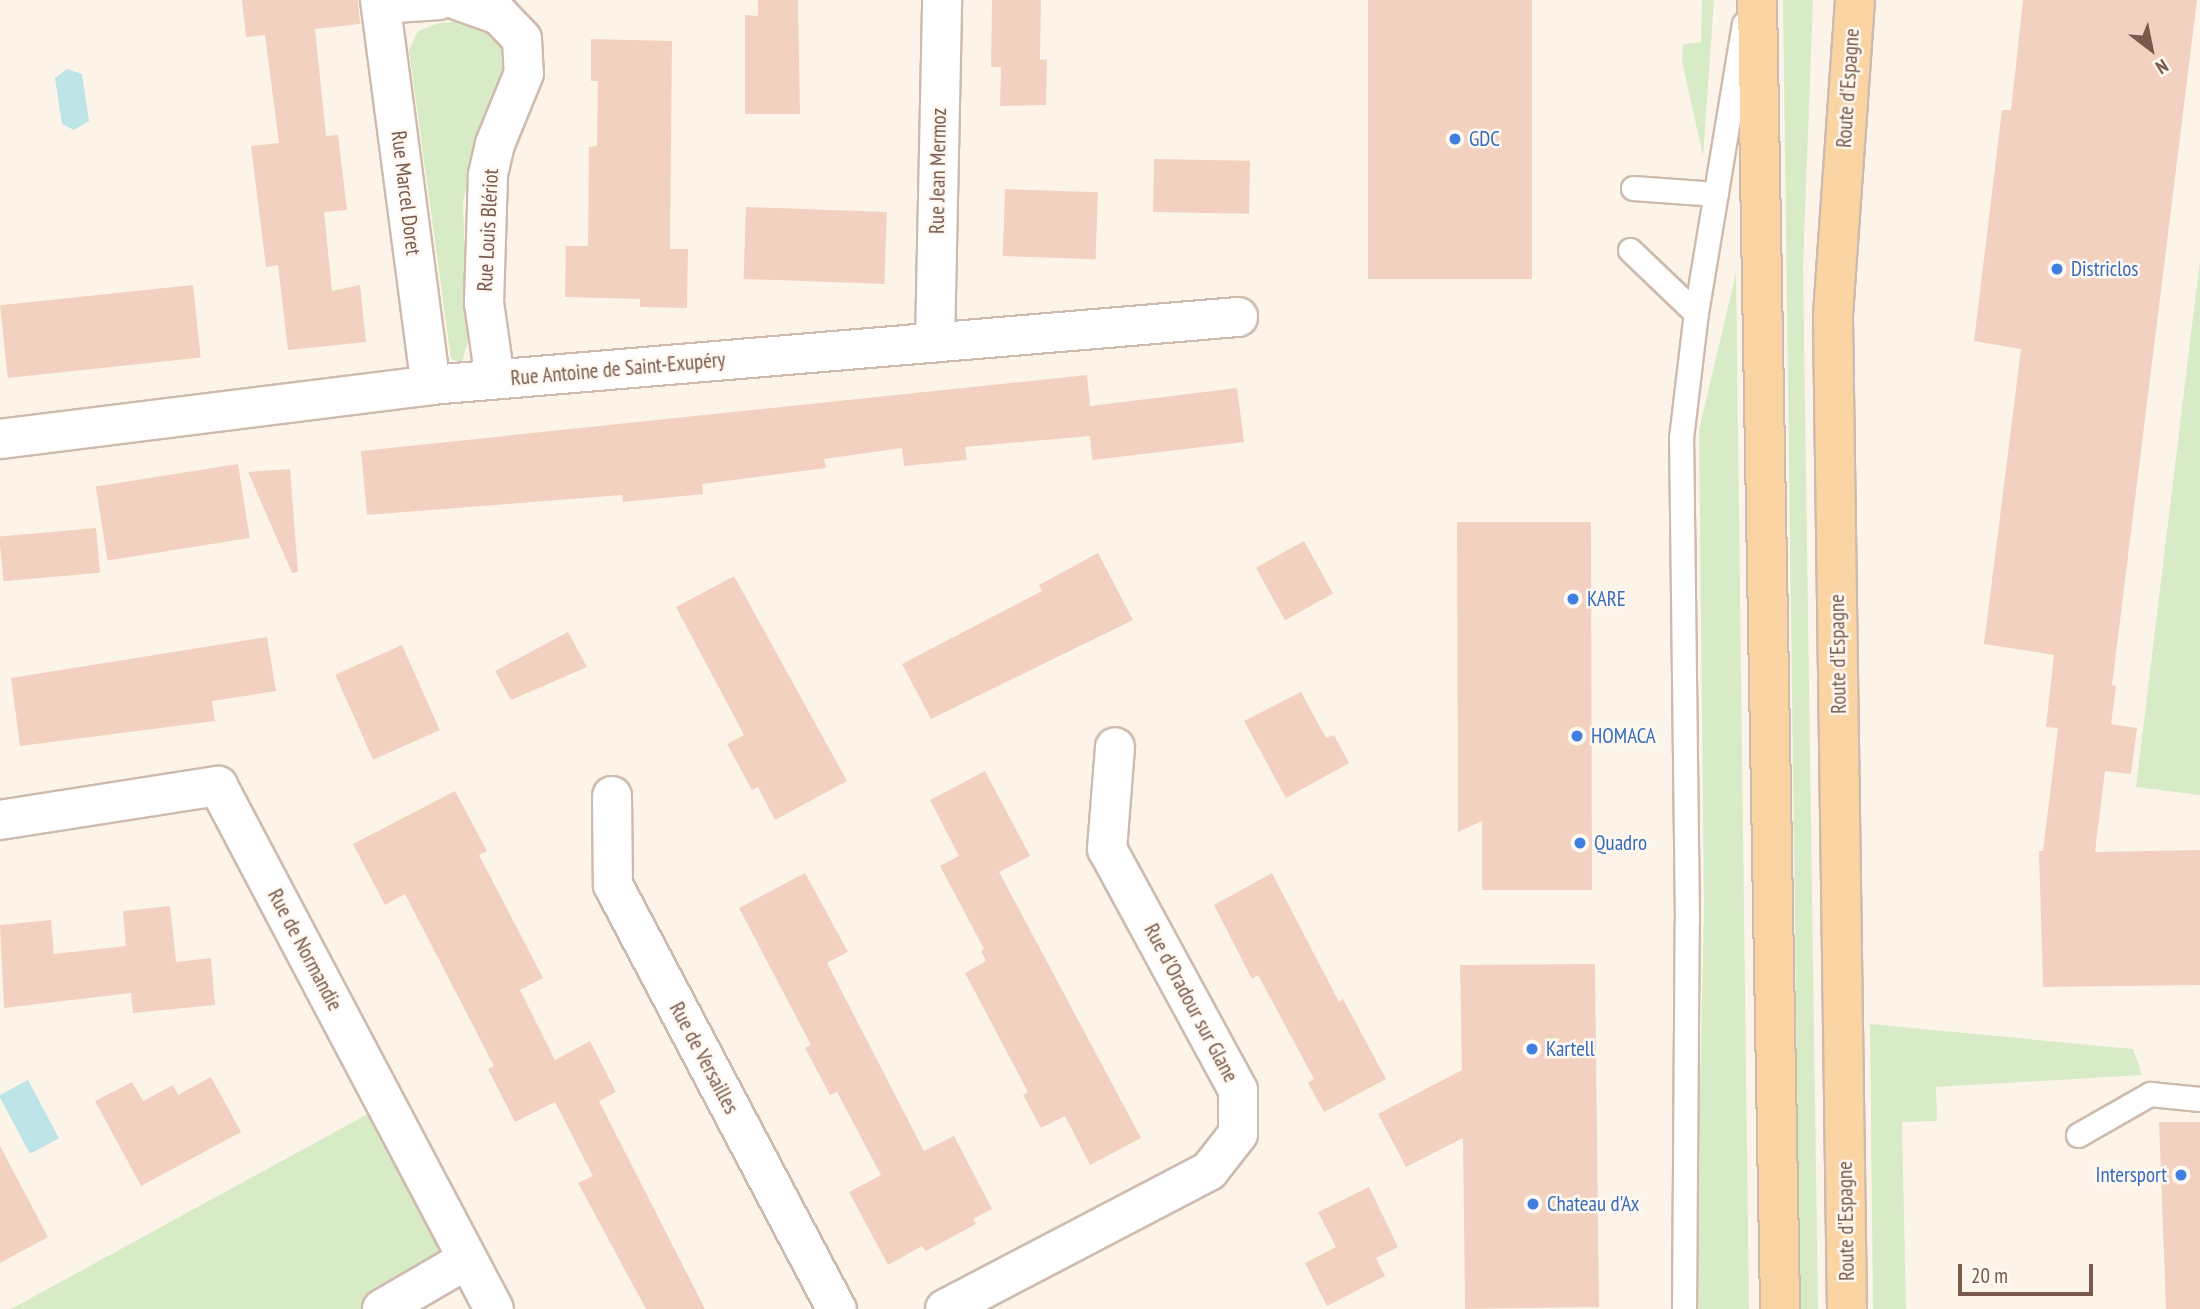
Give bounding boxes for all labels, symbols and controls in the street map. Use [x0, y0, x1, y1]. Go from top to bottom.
north arrow [2116, 14, 2186, 84]
street label: Route d'Espagne [1831, 27, 1865, 149]
text: N [2151, 54, 2173, 80]
street label: Rue Jean Mermoz [924, 108, 952, 234]
place label: GDC [1469, 126, 1500, 152]
street label: Rue Marcel Doret [386, 129, 426, 257]
marker: GDC [1447, 131, 1463, 147]
street label: Rue Louis Blériot [472, 168, 504, 292]
place label: Districlos [2071, 256, 2138, 282]
marker: Districlos [2049, 261, 2065, 277]
street label: Rue Antoine de Saint-Exupéry [509, 347, 727, 391]
place label: KARE [1587, 586, 1626, 612]
marker: KARE [1565, 591, 1581, 607]
street label: Route d'Espagne [1824, 594, 1852, 714]
place label: HOMACA [1591, 723, 1656, 749]
marker: HOMACA [1569, 728, 1585, 744]
place label: Quadro [1594, 830, 1647, 856]
marker: Quadro [1572, 835, 1588, 851]
street label: Rue de Normandie [262, 885, 348, 1015]
street label: Rue d'Oradour sur Glane [1139, 920, 1243, 1086]
street label: Rue de Versailles [664, 998, 744, 1118]
place label: Kartell [1546, 1036, 1595, 1062]
marker: Kartell [1524, 1041, 1540, 1057]
street label: Route d'Espagne [1832, 1161, 1860, 1281]
place label: Intersport [2096, 1162, 2167, 1188]
marker: Intersport [2173, 1167, 2189, 1183]
place label: Chateau d'Ax [1547, 1191, 1639, 1217]
marker: Chateau d'Ax [1525, 1196, 1541, 1212]
scale bar [1962, 1250, 2097, 1294]
text: 20 m [1971, 1262, 2008, 1289]

